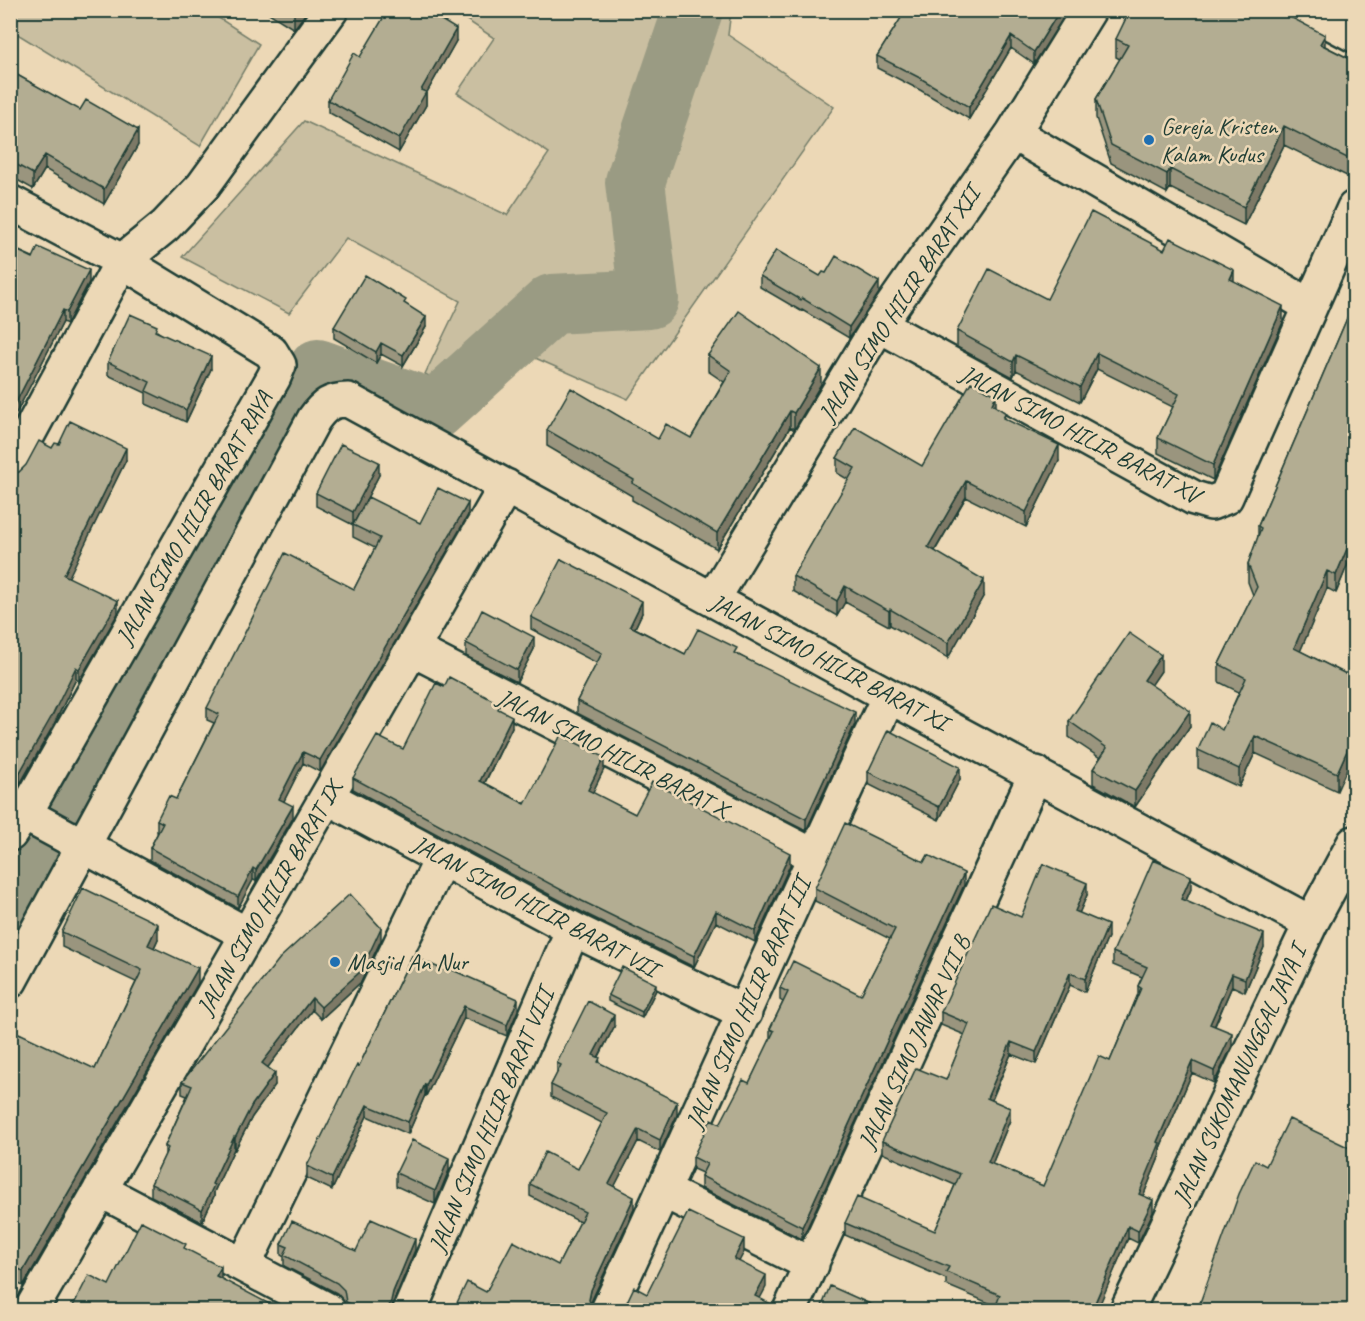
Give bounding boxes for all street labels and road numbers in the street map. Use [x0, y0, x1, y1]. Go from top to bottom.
street label: JALAN SIMO HILIR BARAT XII [811, 176, 989, 428]
street label: JALAN SIMO HILIR BARAT XV [954, 358, 1209, 512]
street label: JALAN SIMO HILIR BARAT RAYA [109, 385, 279, 651]
street label: JALAN SIMO HILIR BARAT XI [704, 586, 957, 739]
street label: JALAN SIMO HILIR BARAT X [492, 681, 737, 826]
street label: JALAN SIMO HILIR BARAT IX [189, 773, 350, 1021]
street label: JALAN SIMO HILIR BARAT VII [406, 828, 668, 986]
street label: JALAN SIMO HILIR BARAT III [679, 868, 819, 1134]
street label: JALAN SIMO JAWAR VII B [851, 929, 977, 1154]
street label: JALAN SUKOMANUNGGAL JAYA I [1165, 936, 1315, 1210]
street label: JALAN SIMO HILIR BARAT VIII [421, 979, 562, 1257]

